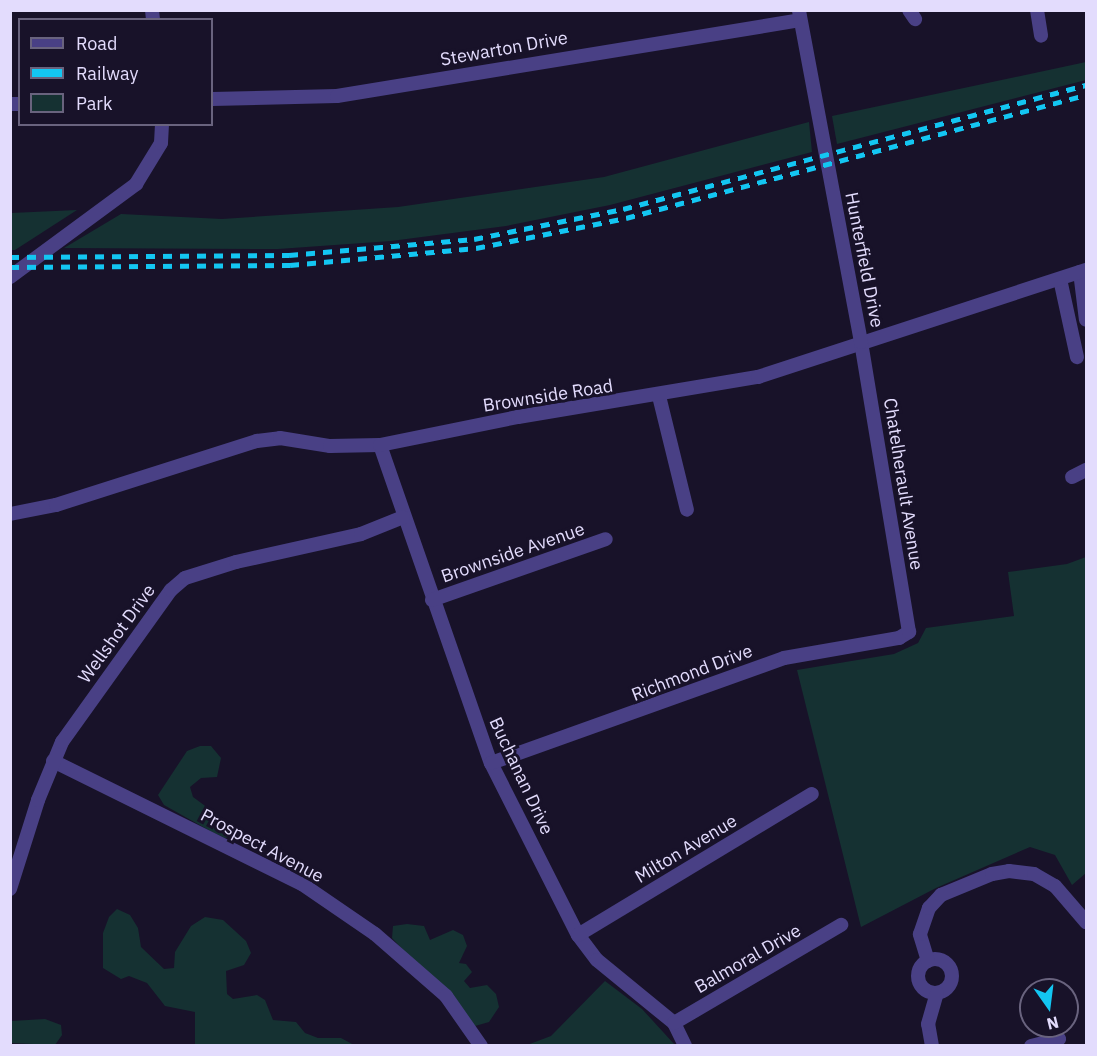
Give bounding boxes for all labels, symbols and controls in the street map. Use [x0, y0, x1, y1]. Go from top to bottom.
legend [18, 18, 213, 126]
street label: Stewarton Drive [439, 27, 569, 71]
text: Road [76, 32, 117, 55]
text: Railway [76, 62, 138, 85]
text: Park [76, 92, 112, 115]
street label: Hunterfield Drive [840, 190, 888, 330]
street label: Brownside Road [481, 375, 615, 417]
street label: Chatelherault Avenue [879, 396, 927, 572]
street label: Brownside Avenue [438, 518, 588, 588]
street label: Wellshot Drive [74, 580, 160, 688]
street label: Richmond Drive [628, 640, 756, 706]
street label: Buchanan Drive [484, 714, 558, 838]
street label: Prospect Avenue [197, 805, 327, 887]
street label: Milton Avenue [631, 810, 741, 888]
street label: Balmoral Drive [691, 920, 805, 998]
north arrow [1019, 978, 1079, 1038]
text: N [1045, 1012, 1061, 1035]

